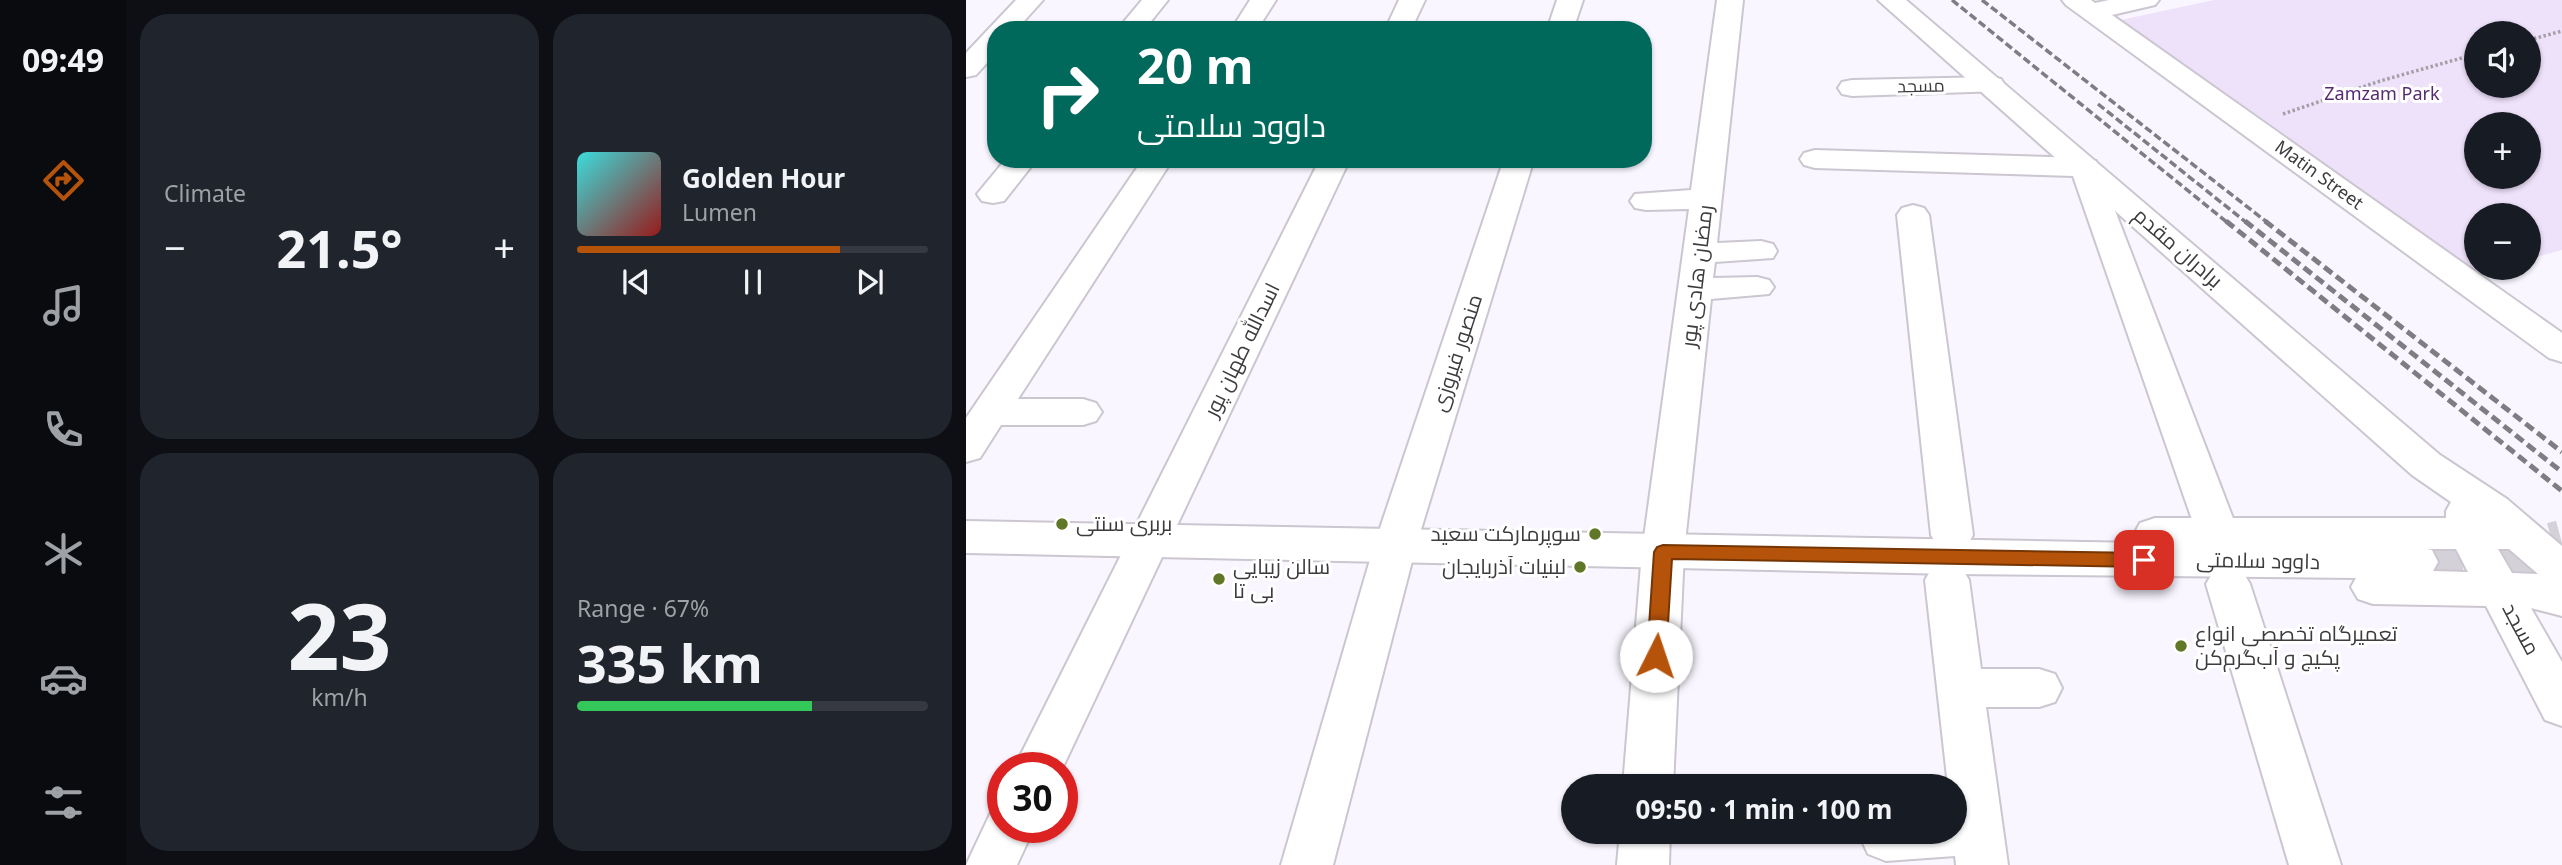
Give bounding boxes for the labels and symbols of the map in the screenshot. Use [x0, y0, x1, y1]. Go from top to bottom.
street label: مسجد [1897, 73, 1945, 97]
park label: Zamzam Park [2324, 81, 2440, 105]
street label: Matin Street [2271, 134, 2369, 215]
street label: برادران مقدم [2127, 201, 2229, 295]
street label: رمضان هادی پور [1673, 203, 1720, 350]
street label: اسدالله طهان پور [1196, 278, 1287, 423]
street label: منصور فیروزی [1424, 290, 1488, 415]
place label: بربری سنتی [1076, 509, 1172, 537]
marker: بربری سنتی [1054, 516, 1070, 532]
place label: سوپرمارکت سعید [1431, 519, 1581, 548]
marker: سوپرمارکت سعید [1587, 526, 1603, 542]
pin [2114, 530, 2174, 590]
street label: داوود سلامتی [2196, 545, 2320, 575]
place label: سالن زیبایی بی تا [1233, 552, 1330, 604]
place label: لبنیات آذربایجان [1442, 552, 1566, 580]
marker: لبنیات آذربایجان [1572, 559, 1588, 575]
marker: سالن زیبایی بی تا [1211, 571, 1227, 587]
street label: مسجد [2497, 597, 2547, 660]
position arrow [1619, 619, 1693, 693]
place label: تعمیرگاه تخصصی انواع پکیج و آب‌گرم‌کن [2195, 619, 2398, 672]
marker: تعمیرگاه تخصصی انواع پکیج و آب‌گرم‌کن [2173, 638, 2189, 654]
speed limit sign: 30 [987, 752, 1078, 843]

